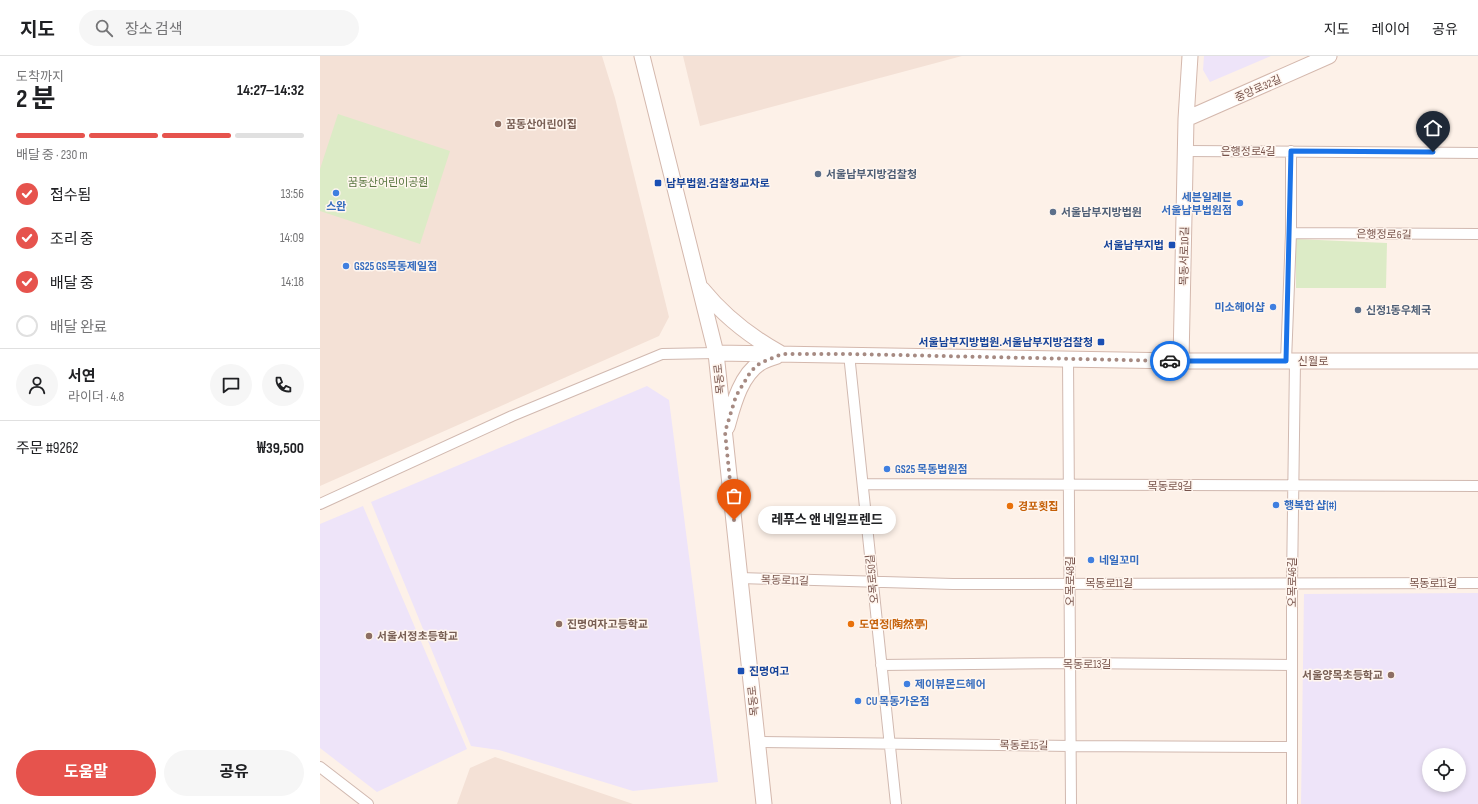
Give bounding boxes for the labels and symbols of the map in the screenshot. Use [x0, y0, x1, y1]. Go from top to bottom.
street label: 중앙로32길 [1233, 72, 1284, 104]
pin [1416, 111, 1450, 152]
place label: 꿈동산어린이집 [506, 118, 577, 131]
marker: 꿈동산어린이집 [493, 119, 503, 129]
street label: 은행정로4길 [1220, 145, 1276, 158]
place label: 서울남부지방검찰청 [826, 168, 917, 181]
marker: 서울남부지방검찰청 [813, 169, 823, 179]
park label: 꿈동산어린이공원 [348, 176, 428, 189]
place label: 남부법원.검찰청교차로 [666, 177, 770, 190]
marker: 남부법원.검찰청교차로 [653, 178, 663, 188]
marker: 스완 [331, 188, 341, 198]
place label: 세븐일레븐 서울남부법원점 [1161, 191, 1232, 217]
marker: 세븐일레븐 서울남부법원점 [1235, 198, 1245, 208]
place label: 스완 [326, 200, 346, 213]
place label: 서울남부지방법원 [1061, 206, 1142, 219]
marker: 서울남부지방법원 [1048, 207, 1058, 217]
street label: 목동서로10길 [1177, 226, 1192, 286]
street label: 은행정로6길 [1356, 228, 1412, 241]
place label: 서울남부지법 [1103, 239, 1164, 252]
marker: 서울남부지법 [1167, 240, 1177, 250]
place label: GS25 GS목동제일점 [354, 260, 437, 273]
marker: GS25 GS목동제일점 [341, 261, 351, 271]
place label: 미소헤어샵 [1214, 301, 1265, 314]
marker: 미소헤어샵 [1268, 302, 1278, 312]
place label: 신정1동우체국 [1366, 304, 1431, 317]
marker: 신정1동우체국 [1353, 305, 1363, 315]
place label: 서울남부지방법원.서울남부지방검찰청 [918, 336, 1093, 349]
marker: 서울남부지방법원.서울남부지방검찰청 [1096, 337, 1106, 347]
courier [1150, 341, 1190, 381]
street label: 신월로 [1298, 355, 1328, 368]
street label: 목동로 [711, 363, 728, 395]
place label: GS25 목동법원점 [895, 463, 968, 476]
marker: GS25 목동법원점 [882, 464, 892, 474]
pin [717, 479, 751, 520]
street label: 목동로9길 [1147, 480, 1193, 493]
place label: 행복한 샵(#) [1284, 499, 1337, 512]
place label: 경포횟집 [1018, 500, 1058, 513]
marker: 행복한 샵(#) [1271, 500, 1281, 510]
marker: 경포횟집 [1005, 501, 1015, 511]
callout: 레푸스 앤 네일프렌드 [758, 506, 896, 534]
street label: 오목로50길 [863, 554, 882, 604]
place label: 네일꼬미 [1099, 554, 1139, 567]
marker: 네일꼬미 [1086, 555, 1096, 565]
street label: 오목로48길 [1064, 556, 1077, 606]
street label: 오목로46길 [1286, 557, 1299, 607]
street label: 목동로11길 [761, 573, 809, 588]
street label: 목동로11길 [1085, 577, 1133, 590]
street label: 목동로11길 [1409, 577, 1457, 590]
place label: 진명여자고등학교 [567, 618, 648, 631]
place label: 도연정(陶然亭) [859, 618, 928, 631]
marker: 진명여자고등학교 [554, 619, 564, 629]
marker: 도연정(陶然亭) [846, 619, 856, 629]
place label: 서울서정초등학교 [377, 630, 458, 643]
marker: 서울서정초등학교 [364, 631, 374, 641]
street label: 목동로13길 [1063, 658, 1111, 671]
place label: 진명여고 [749, 665, 789, 678]
marker: 진명여고 [736, 666, 746, 676]
place label: 서울양목초등학교 [1302, 669, 1383, 682]
marker: 서울양목초등학교 [1386, 670, 1396, 680]
place label: 제이뷰몬드헤어 [915, 678, 986, 691]
marker: 제이뷰몬드헤어 [902, 679, 912, 689]
street label: 목동로 [745, 685, 762, 717]
place label: CU 목동가온점 [866, 695, 930, 708]
marker: CU 목동가온점 [853, 696, 863, 706]
street label: 목동로15길 [1000, 739, 1048, 752]

